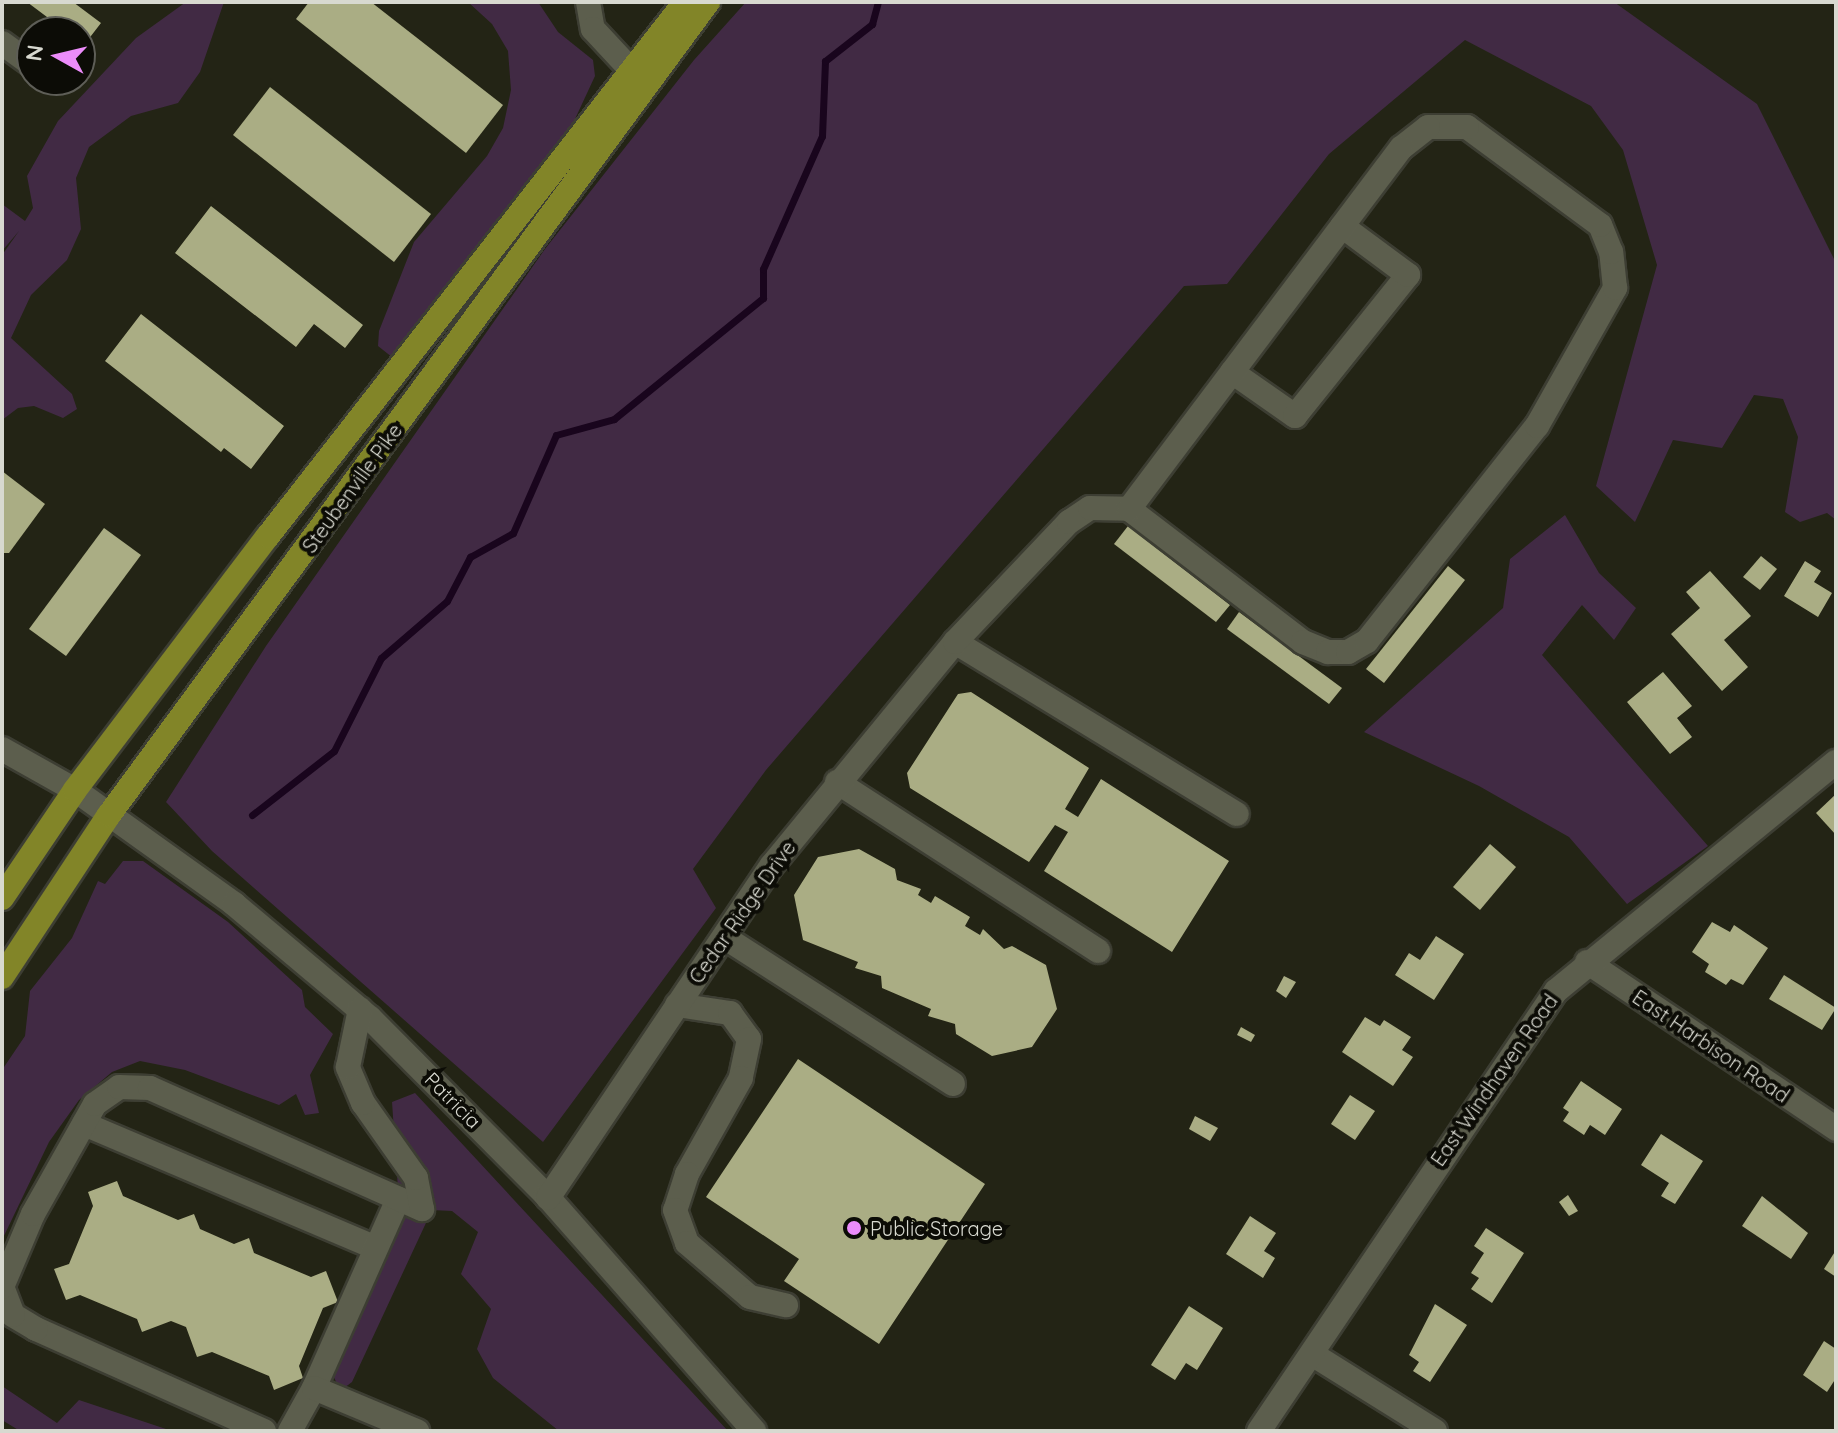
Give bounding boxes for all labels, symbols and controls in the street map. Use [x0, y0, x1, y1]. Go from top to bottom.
north arrow [16, 16, 96, 96]
text: N [19, 43, 49, 63]
street label: Steubenville Pike [297, 419, 407, 557]
street label: Cedar Ridge Drive [684, 836, 800, 988]
street label: East Harbison Road [1628, 985, 1794, 1107]
street label: East Windhaven Road [1426, 990, 1562, 1170]
street label: Patricia [420, 1067, 486, 1133]
place label: Public Storage [870, 1216, 1003, 1240]
marker: Public Storage [845, 1219, 863, 1237]

